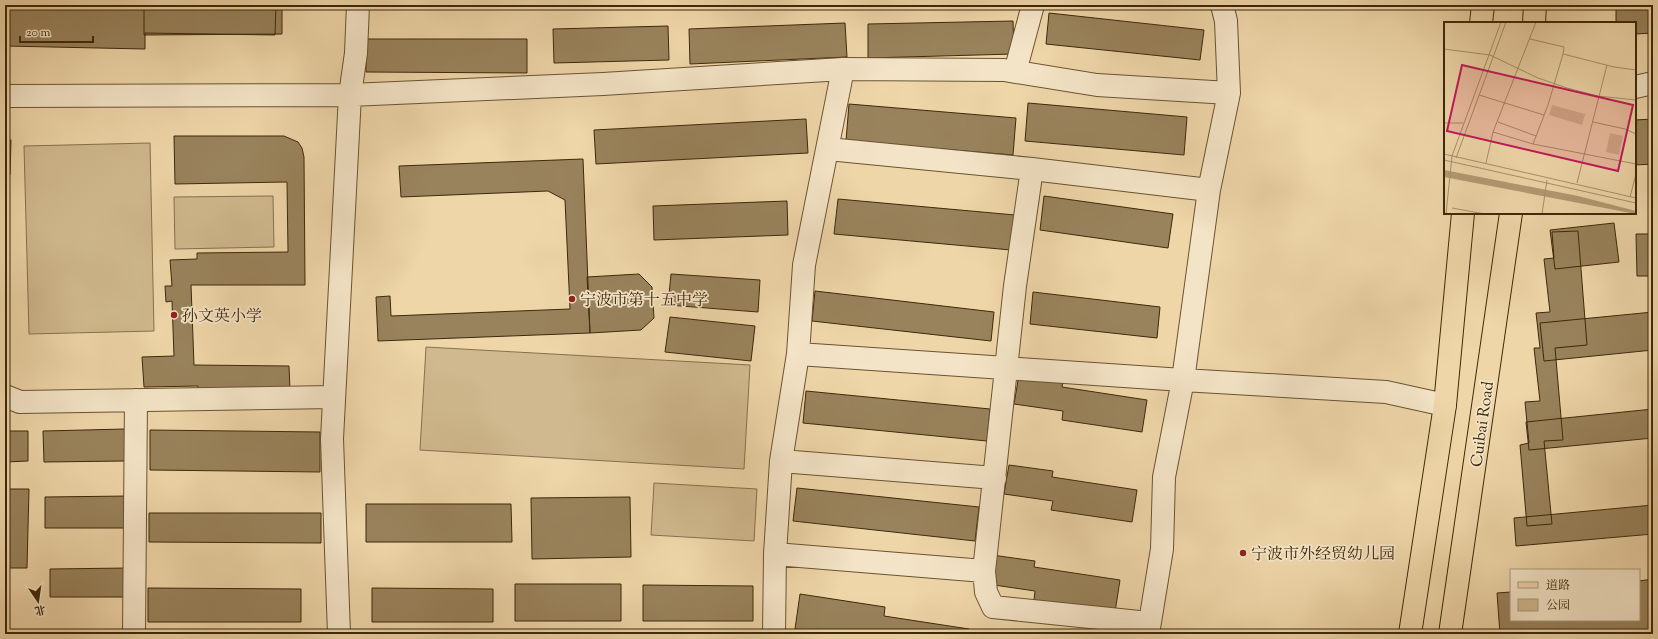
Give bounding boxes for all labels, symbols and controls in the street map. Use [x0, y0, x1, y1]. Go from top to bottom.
scale bar [20, 18, 93, 44]
inset map [1444, 22, 1636, 214]
text: 20 m [26, 24, 51, 42]
place label: 宁波市第十五中学 [580, 290, 708, 313]
marker: 宁波市第十五中学 [567, 294, 577, 304]
place label: 孙文英小学 [182, 306, 262, 329]
marker: 孙文英小学 [169, 310, 179, 320]
street label: Cuibai Road [1466, 380, 1501, 469]
place label: 宁波市外经贸幼儿园 [1251, 544, 1395, 567]
marker: 宁波市外经贸幼儿园 [1238, 548, 1248, 558]
legend [1510, 569, 1640, 621]
text: 道路 [1546, 577, 1570, 595]
north arrow [18, 581, 58, 621]
text: 公园 [1546, 597, 1570, 615]
text: 北 [33, 601, 47, 619]

